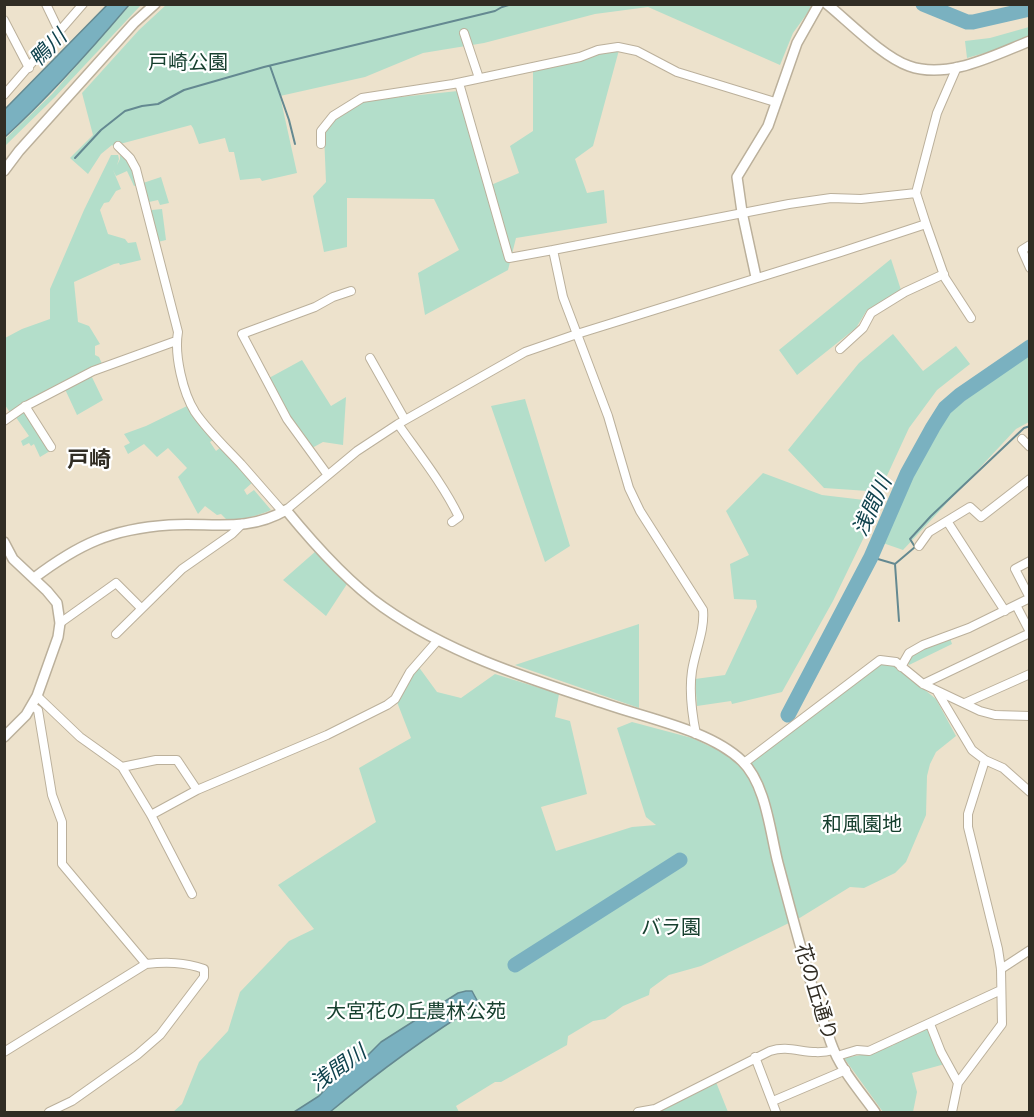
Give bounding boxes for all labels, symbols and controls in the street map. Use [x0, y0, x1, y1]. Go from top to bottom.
water label: 鴨川 [24, 24, 72, 72]
park label: 戸崎公園 [148, 50, 228, 74]
district label: 戸崎 [67, 447, 111, 473]
water label: 浅間川 [847, 472, 897, 540]
park label: 和風園地 [822, 812, 902, 836]
park label: バラ園 [641, 915, 701, 939]
street label: 花の丘通り [790, 941, 842, 1043]
park label: 大宮花の丘農林公苑 [326, 999, 506, 1023]
water label: 浅間川 [305, 1040, 371, 1096]

